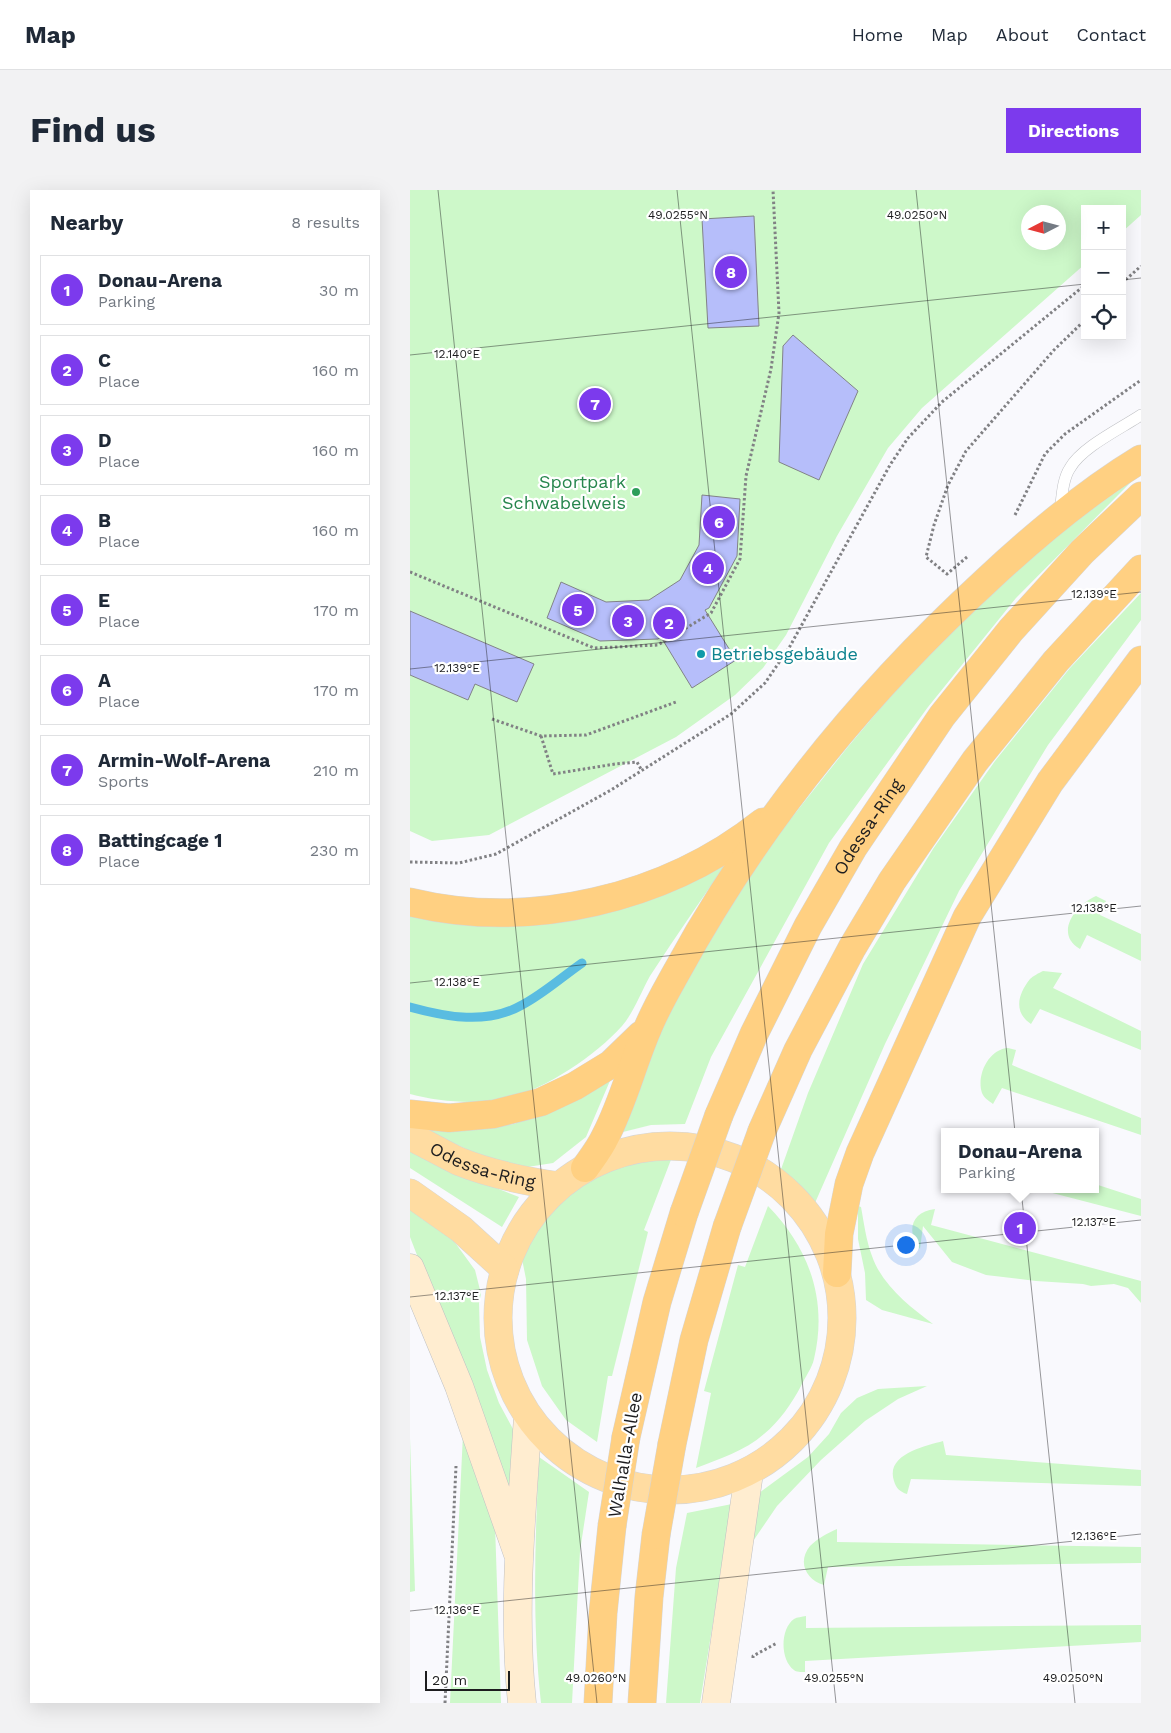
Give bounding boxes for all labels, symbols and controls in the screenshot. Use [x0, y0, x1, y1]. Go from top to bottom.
text: Map [25, 21, 76, 49]
text: Home [852, 24, 903, 45]
text: Map [931, 24, 968, 45]
text: About [996, 24, 1048, 45]
text: Contact [1076, 24, 1146, 45]
button: Directions [1006, 108, 1141, 153]
text: Find us [30, 109, 156, 151]
north arrow [1021, 205, 1066, 250]
map controls [1081, 205, 1126, 340]
button: + [1081, 205, 1126, 250]
text: 49.0255°N [648, 208, 708, 222]
text: 49.0250°N [887, 208, 947, 222]
text: Nearby [50, 210, 123, 235]
text: 8 results [291, 213, 360, 232]
button: − [1081, 250, 1126, 295]
pin: 8 [715, 253, 747, 291]
text: Donau-Arena [98, 269, 222, 292]
text: 1 [64, 281, 70, 300]
text: 30 m [319, 281, 359, 300]
text: Parking [98, 292, 155, 311]
button: locate [1081, 295, 1126, 340]
text: 12.140°E [434, 347, 480, 361]
text: C [98, 349, 111, 372]
text: 2 [62, 361, 72, 380]
text: 160 m [312, 361, 359, 380]
text: Place [98, 372, 140, 391]
pin: 7 [579, 385, 611, 423]
text: D [98, 429, 112, 452]
text: 3 [62, 441, 72, 460]
text: 160 m [312, 441, 359, 460]
text: Place [98, 452, 140, 471]
place label: Sportpark Schwabelweis [502, 471, 626, 513]
marker: Sportpark Schwabelweis [630, 486, 642, 498]
pin: 6 [703, 503, 735, 541]
text: B [98, 509, 111, 532]
text: 4 [62, 521, 72, 540]
text: 160 m [312, 521, 359, 540]
text: Place [98, 532, 140, 551]
pin: 4 [692, 549, 724, 587]
text: 12.139°E [1071, 587, 1117, 601]
text: E [98, 589, 110, 612]
pin: 5 [562, 591, 594, 629]
text: 5 [62, 601, 72, 620]
text: 170 m [313, 601, 359, 620]
pin: 3 [612, 602, 644, 640]
pin: 2 [653, 604, 685, 642]
text: Place [98, 612, 140, 631]
place label: Betriebsgebäude [711, 643, 858, 664]
marker: Betriebsgebäude [695, 648, 707, 660]
text: 12.139°E [434, 661, 480, 675]
text: A [98, 669, 111, 692]
text: 6 [62, 681, 72, 700]
text: 170 m [313, 681, 359, 700]
text: Place [98, 692, 140, 711]
text: Armin-Wolf-Arena [98, 749, 270, 772]
text: 7 [62, 761, 72, 780]
text: 210 m [313, 761, 359, 780]
text: Sports [98, 772, 149, 791]
street label: Odessa-Ring [829, 774, 907, 878]
text: Battingcage 1 [98, 829, 222, 852]
text: 8 [62, 841, 72, 860]
text: 230 m [310, 841, 359, 860]
text: Place [98, 852, 140, 871]
text: 12.138°E [1071, 901, 1117, 915]
text: 12.138°E [434, 975, 480, 989]
popup [941, 1128, 1099, 1193]
street label: Odessa-Ring [426, 1137, 538, 1192]
text: Donau-Arena [958, 1140, 1082, 1163]
text: Parking [958, 1163, 1015, 1182]
pin: 1 [1004, 1209, 1036, 1247]
text: 12.137°E [1072, 1215, 1117, 1229]
your location [893, 1232, 919, 1258]
text: 12.137°E [435, 1289, 480, 1303]
street label: Walhalla-Allee [603, 1391, 646, 1519]
text: 12.136°E [1071, 1529, 1117, 1543]
text: 12.136°E [434, 1603, 480, 1617]
scale bar [425, 1668, 510, 1691]
text: 49.0260°N [565, 1671, 627, 1685]
text: 49.0255°N [804, 1671, 864, 1685]
text: 49.0250°N [1043, 1671, 1103, 1685]
text: 20 m [432, 1672, 467, 1688]

